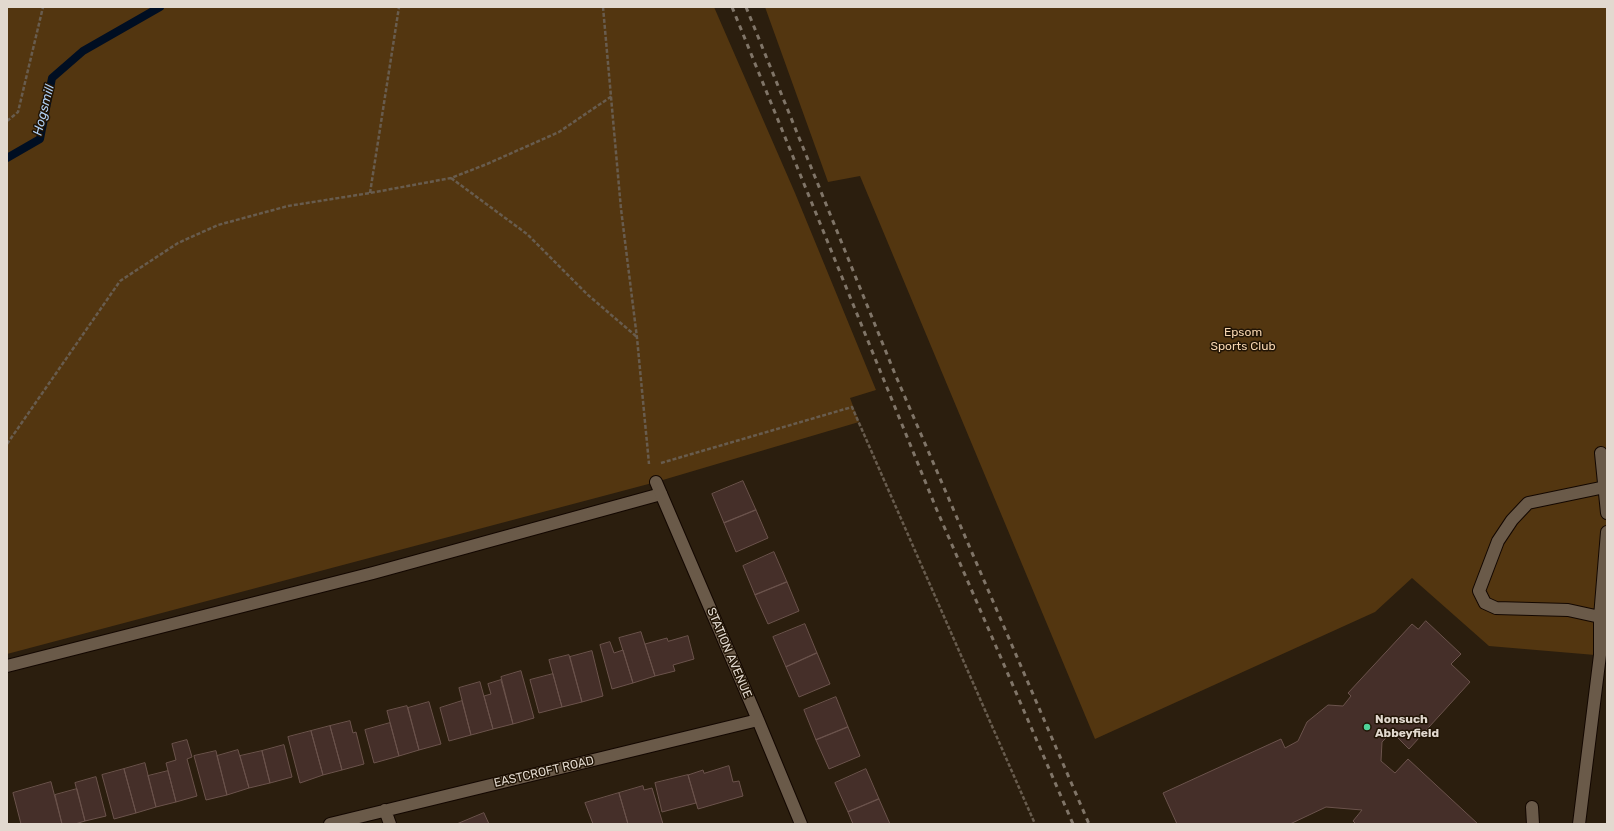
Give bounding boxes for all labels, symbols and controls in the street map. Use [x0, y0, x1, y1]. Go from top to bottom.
water label: Hogsmill [30, 83, 58, 137]
park label: Epsom Sports Club [1210, 326, 1276, 354]
street label: STATION AVENUE [703, 606, 755, 700]
place label: Nonsuch Abbeyfield [1375, 713, 1439, 741]
marker: Nonsuch Abbeyfield [1362, 722, 1372, 732]
street label: EASTCROFT ROAD [493, 753, 595, 791]

